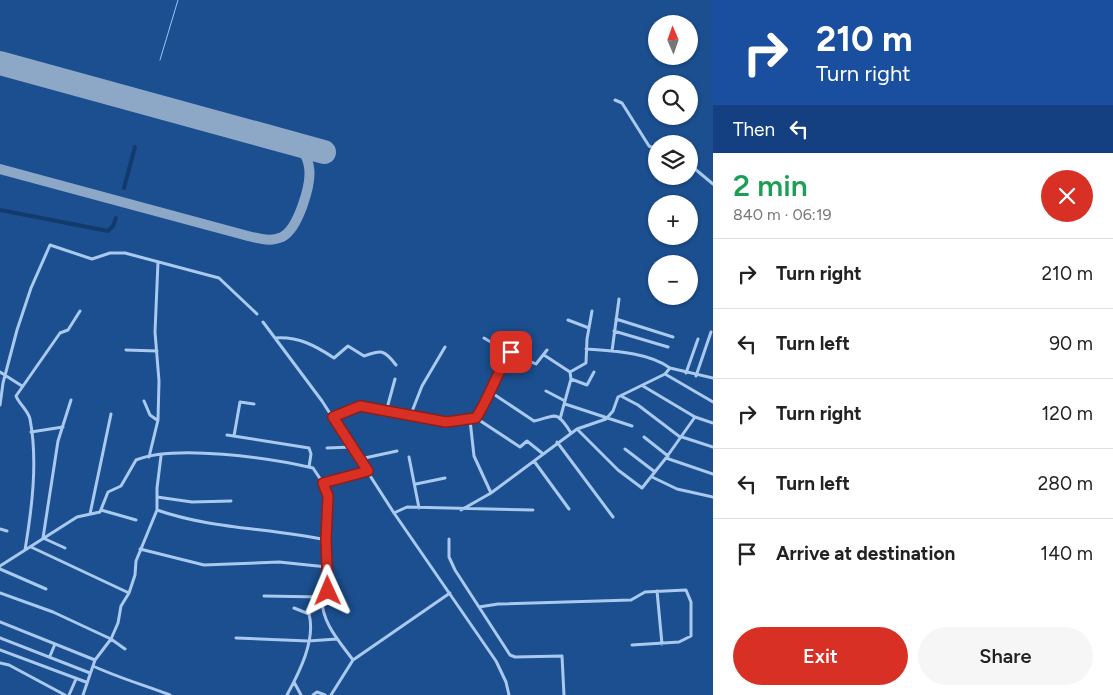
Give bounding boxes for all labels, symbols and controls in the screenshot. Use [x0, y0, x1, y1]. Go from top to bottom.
north arrow [648, 15, 698, 65]
map controls [648, 15, 698, 305]
text: 210 m [816, 18, 913, 60]
icon: right [733, 20, 798, 85]
text: Turn right [816, 60, 911, 87]
button: search [648, 75, 698, 125]
icon: left [785, 115, 813, 143]
text: Then [733, 118, 775, 141]
button: layers [648, 135, 698, 185]
text: 2 min [733, 167, 808, 204]
button: close [1041, 170, 1093, 222]
button: + [648, 195, 698, 245]
text: 840 m · 06:19 [733, 205, 832, 224]
button: − [648, 255, 698, 305]
icon: right [733, 260, 761, 288]
text: Turn right [776, 262, 862, 285]
text: 210 m [1041, 262, 1093, 285]
icon: left [733, 330, 761, 358]
pin [490, 331, 532, 373]
text: Turn left [776, 332, 850, 355]
text: 90 m [1049, 332, 1093, 355]
icon: arrive [497, 338, 525, 366]
icon: right [733, 400, 761, 428]
text: Turn right [776, 402, 862, 425]
text: 120 m [1041, 402, 1093, 425]
icon: left [733, 470, 761, 498]
text: Turn left [776, 472, 850, 495]
text: 280 m [1038, 472, 1093, 495]
icon: arrive [733, 540, 761, 568]
text: Arrive at destination [776, 542, 955, 565]
text: 140 m [1040, 542, 1093, 565]
position arrow [301, 564, 353, 616]
button: Exit [733, 627, 908, 685]
button: Share [918, 627, 1093, 685]

